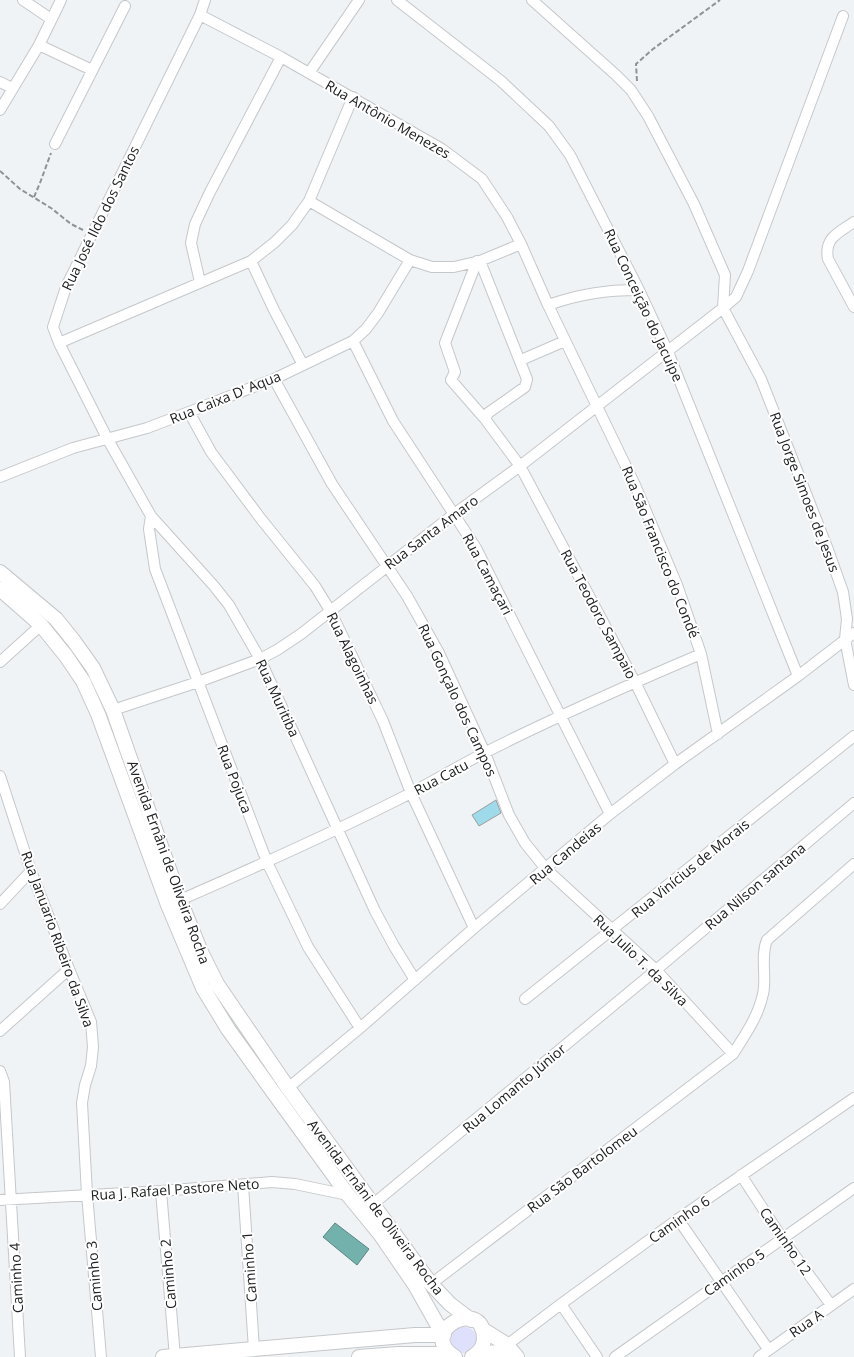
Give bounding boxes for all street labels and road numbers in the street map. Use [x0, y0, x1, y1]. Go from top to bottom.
street label: Rua Antônio Menezes [322, 75, 454, 163]
street label: Rua José Ildo dos Santos [57, 142, 143, 293]
street label: Rua Conceição do Jacuípe [600, 226, 688, 385]
street label: Rua Caixa D' Aqua [167, 366, 283, 428]
street label: Rua Jorge Simoes de Jesus [766, 409, 844, 575]
street label: Rua São Francisco do Condé [618, 463, 704, 641]
street label: Rua Santa Amaro [380, 490, 482, 574]
street label: Rua Camaçari [459, 530, 517, 618]
street label: Rua Teodoro Sampaio [557, 546, 641, 682]
street label: Rua Alagoinhas [323, 609, 384, 707]
street label: Rua Gonçalo dos Campos [414, 621, 502, 780]
street label: Rua Muritiba [252, 656, 304, 740]
street label: Rua Pojuca [213, 742, 257, 816]
street label: Rua Catu [411, 755, 471, 799]
street label: Avenida Ernâni de Oliveira Rocha [123, 758, 215, 966]
street label: Rua Vinícius de Morais [627, 814, 753, 922]
street label: Rua Candeias [525, 817, 605, 889]
street label: Rua Nilson santana [701, 838, 809, 934]
street label: Rua Januario Ribeiro da Silva [17, 848, 99, 1030]
street label: Rua Julio T. da Silva [590, 910, 692, 1010]
street label: Rua Lomanto Júnior [458, 1039, 570, 1137]
street label: Avenida Ernâni de Oliveira Rocha [304, 1115, 448, 1299]
street label: Rua São Bartolomeu [523, 1121, 641, 1217]
street label: Rua J. Rafael Pastore Neto [90, 1174, 260, 1204]
street label: Caminho 6 [645, 1191, 713, 1247]
street label: Caminho 12 [756, 1203, 816, 1279]
street label: Caminho 1 [237, 1231, 261, 1303]
street label: Caminho 2 [155, 1238, 181, 1310]
street label: Caminho 3 [81, 1240, 107, 1312]
street label: Caminho 4 [5, 1242, 27, 1314]
street label: Caminho 5 [700, 1244, 768, 1300]
street label: Rua A [785, 1304, 827, 1342]

